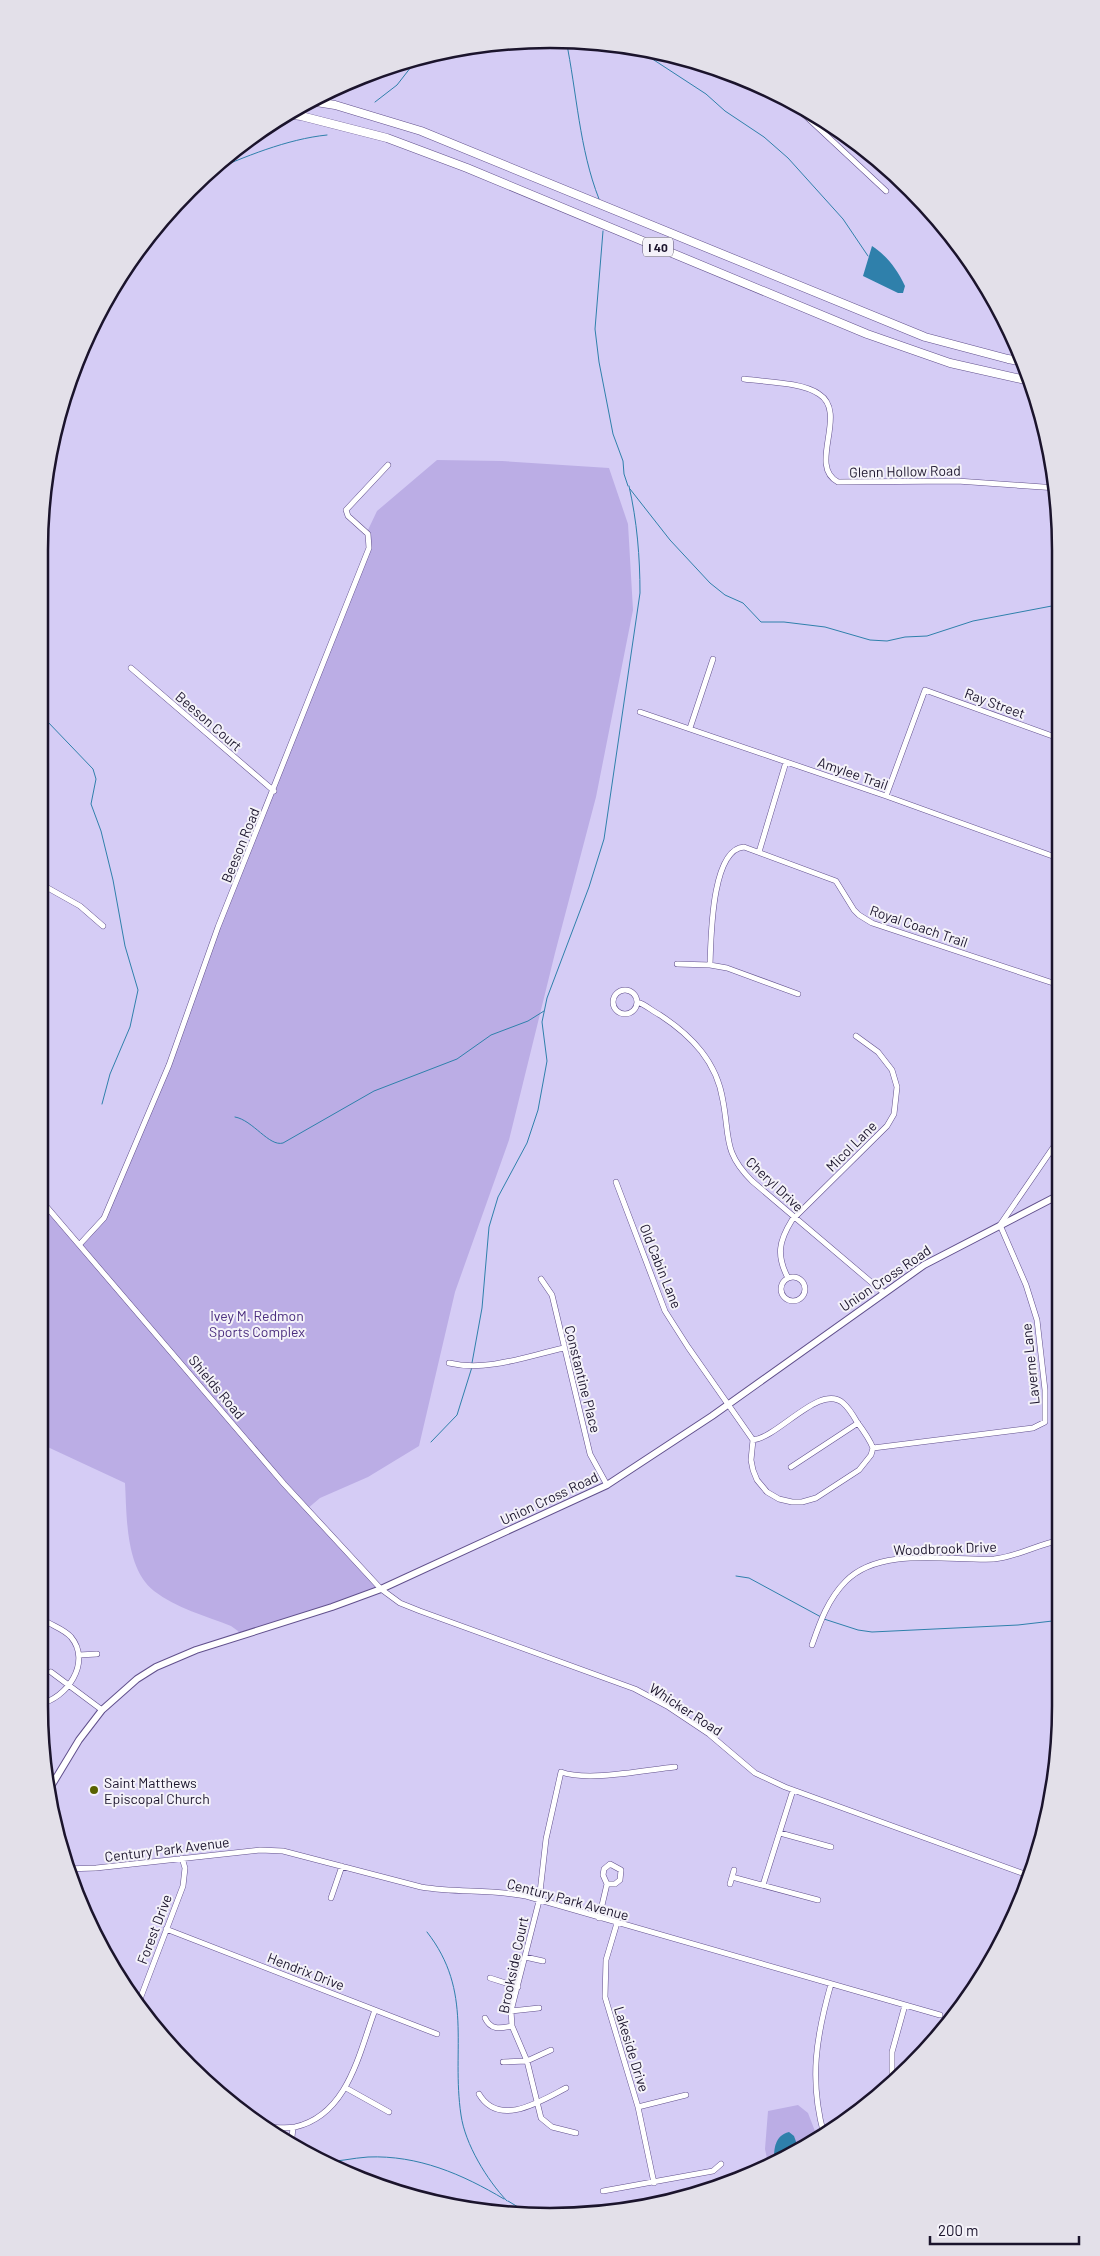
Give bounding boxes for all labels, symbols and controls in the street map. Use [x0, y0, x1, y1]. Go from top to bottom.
road number: I 40 [643, 238, 673, 256]
street label: Glenn Hollow Road [849, 462, 961, 480]
street label: Ray Street [962, 684, 1028, 722]
street label: Beeson Court [172, 688, 246, 754]
street label: Amylee Trail [815, 753, 891, 793]
street label: Beeson Road [217, 805, 263, 885]
street label: Royal Coach Trail [868, 901, 970, 951]
street label: Micol Lane [822, 1117, 880, 1175]
street label: Cheryl Drive [743, 1153, 807, 1215]
street label: Old Cabin Lane [636, 1221, 686, 1311]
street label: Union Cross Road [836, 1241, 934, 1315]
park label: Ivey M. Redmon Sports Complex [209, 1307, 305, 1340]
street label: Laverne Lane [1017, 1322, 1043, 1406]
street label: Constantine Place [561, 1324, 605, 1434]
street label: Shields Road [185, 1352, 249, 1422]
street label: Union Cross Road [497, 1468, 601, 1528]
street label: Woodbrook Drive [893, 1538, 997, 1558]
street label: Whicker Road [646, 1679, 726, 1739]
place label: Saint Matthews Episcopal Church [104, 1774, 210, 1807]
marker: Saint Matthews Episcopal Church [88, 1784, 100, 1796]
street label: Century Park Avenue [104, 1833, 230, 1865]
street label: Century Park Avenue [505, 1875, 631, 1923]
street label: Forest Drive [133, 1892, 175, 1966]
street label: Brookside Court [494, 1915, 532, 2015]
street label: Hendrix Drive [265, 1949, 347, 1993]
street label: Lakeside Drive [611, 2004, 653, 2094]
scale bar [930, 2214, 1079, 2246]
text: 200 m [938, 2221, 978, 2239]

